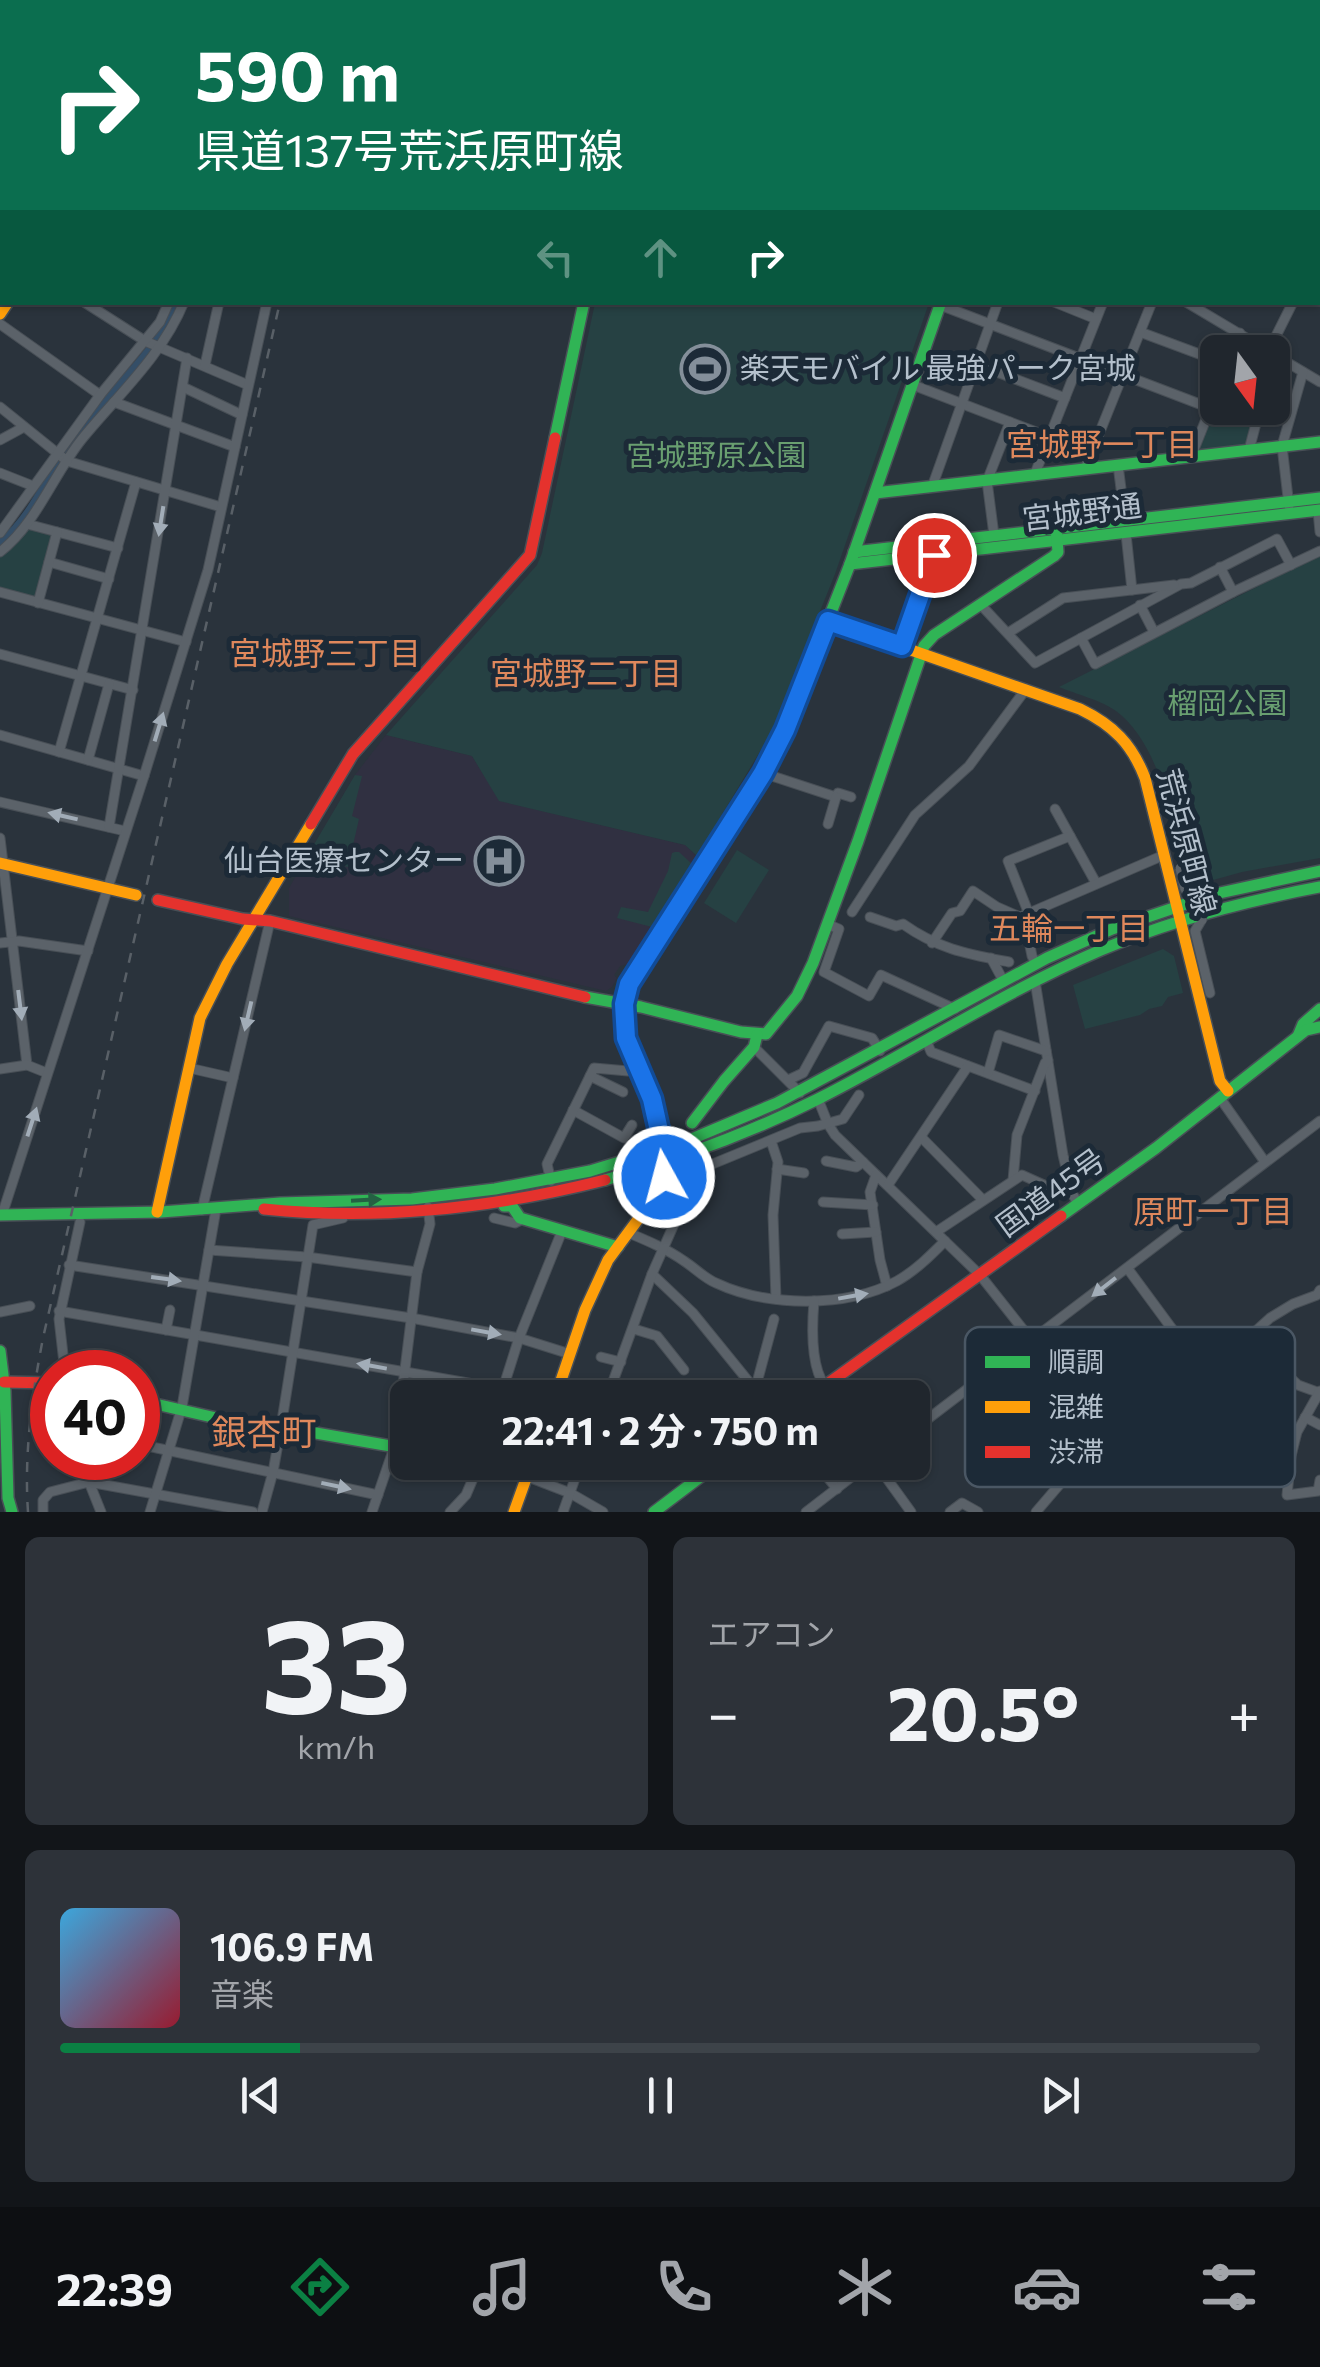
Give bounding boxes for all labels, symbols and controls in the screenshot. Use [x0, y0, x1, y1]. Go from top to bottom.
text: 590 m [195, 30, 400, 115]
icon: right [30, 40, 160, 170]
text: 県道137号荒浜原町線 [195, 121, 624, 176]
icon: left [528, 230, 583, 285]
icon: ahead [633, 230, 688, 285]
icon: right [738, 230, 793, 285]
north arrow [1200, 335, 1290, 425]
map controls [1200, 335, 1290, 425]
sports icon: 楽天モバイル 最強パーク宮城 [679, 343, 731, 395]
place label: 楽天モバイル 最強パーク宮城 [740, 348, 1136, 385]
district label: 宮城野一丁目 [1006, 423, 1198, 463]
park label: 宮城野原公園 [626, 435, 806, 472]
street label: 宮城野通 [1020, 485, 1144, 536]
one-way arrow [153, 506, 169, 538]
pin [892, 513, 977, 598]
icon: arrive [907, 528, 962, 583]
district label: 宮城野三丁目 [229, 632, 421, 672]
district label: 宮城野二丁目 [490, 652, 682, 692]
park label: 榴岡公園 [1167, 683, 1287, 720]
one-way arrow [152, 712, 167, 742]
street label: 荒浜原町線 [1151, 764, 1226, 919]
one-way arrow [47, 808, 78, 823]
hospital icon: 仙台医療センター [473, 835, 525, 887]
place label: 仙台医療センター [224, 840, 464, 877]
district label: 五輪一丁目 [989, 907, 1149, 947]
one-way arrow [12, 989, 28, 1021]
one-way arrow [240, 1000, 255, 1031]
one-way arrow [25, 1106, 40, 1136]
position arrow [612, 1125, 716, 1229]
street label: 国道45号 [988, 1139, 1111, 1243]
district label: 原町一丁目 [1133, 1190, 1293, 1230]
one-way arrow [351, 1192, 383, 1208]
one-way arrow [150, 1272, 182, 1288]
one-way arrow [1091, 1276, 1117, 1297]
one-way arrow [838, 1288, 869, 1303]
one-way arrow [471, 1325, 502, 1340]
legend [965, 1327, 1295, 1487]
text: 順調 [1048, 1344, 1104, 1378]
speed limit sign: 40 [30, 1350, 160, 1480]
one-way arrow [356, 1358, 387, 1374]
text: 混雑 [1048, 1389, 1104, 1423]
text: 22:41 · 2 分 · 750 m [501, 1406, 819, 1453]
district label: 銀杏町 [211, 1409, 317, 1452]
text: 渋滞 [1048, 1434, 1104, 1468]
one-way arrow [321, 1478, 352, 1494]
text: 33 [261, 1581, 412, 1740]
text: エアコン [708, 1613, 836, 1653]
text: 20.5° [887, 1665, 1079, 1756]
text: − [708, 1678, 739, 1745]
text: + [1228, 1678, 1260, 1745]
text: km/h [297, 1726, 375, 1766]
text: 106.9 FM [210, 1922, 374, 1969]
text: 音楽 [210, 1973, 274, 2013]
icon: previous [233, 2068, 288, 2123]
icon: pause [633, 2068, 688, 2123]
icon: next [1033, 2068, 1088, 2123]
icon: directions [285, 2252, 355, 2322]
icon: music [467, 2252, 537, 2322]
icon: phone [649, 2252, 719, 2322]
icon: climate [830, 2252, 900, 2322]
icon: car [1012, 2252, 1082, 2322]
icon: filters [1194, 2252, 1264, 2322]
text: 22:39 [56, 2260, 173, 2315]

